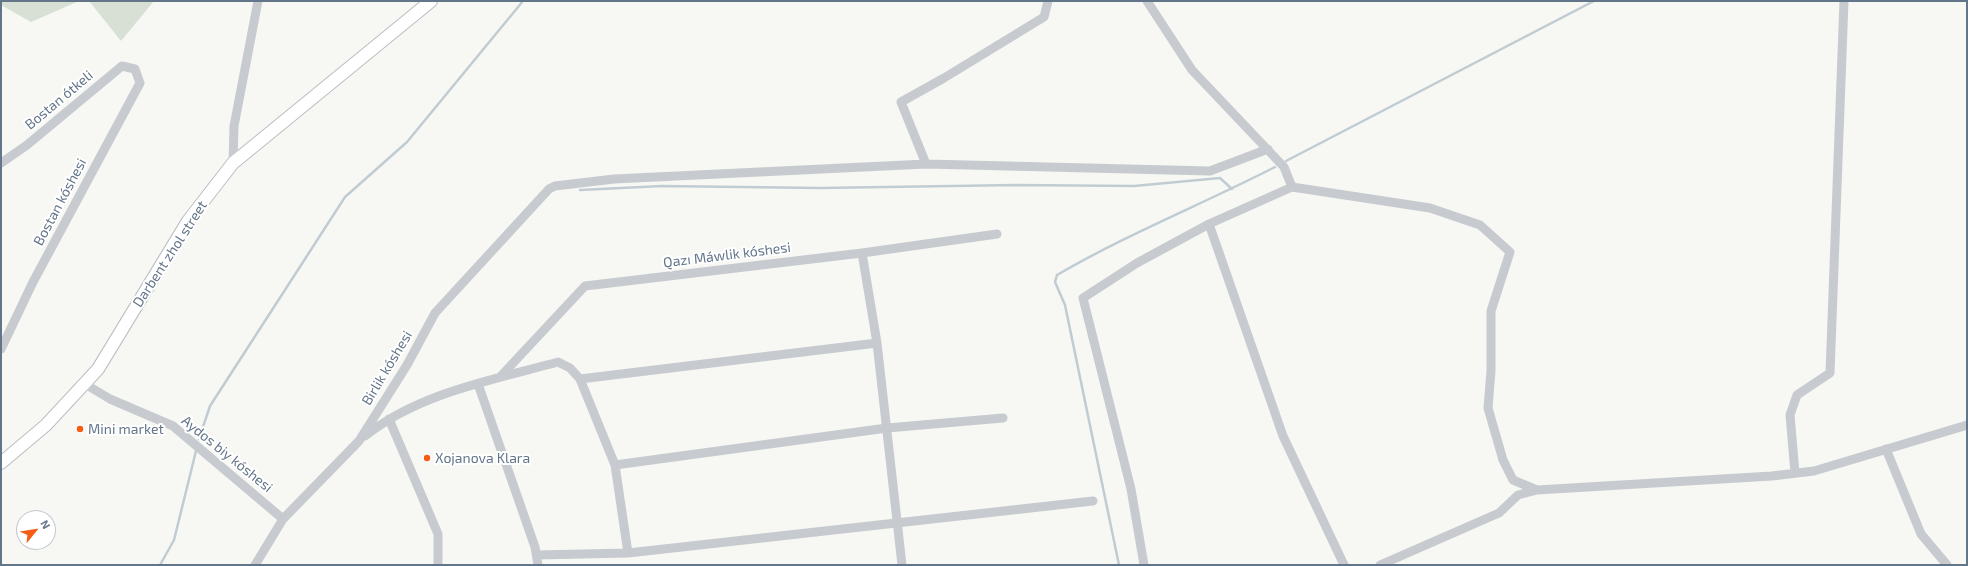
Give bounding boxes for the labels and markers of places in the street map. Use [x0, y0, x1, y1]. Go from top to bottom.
place label: Mini market [88, 421, 164, 437]
marker: Mini market [75, 424, 85, 434]
place label: Xojanova Klara [435, 450, 530, 466]
marker: Xojanova Klara [422, 453, 432, 463]

